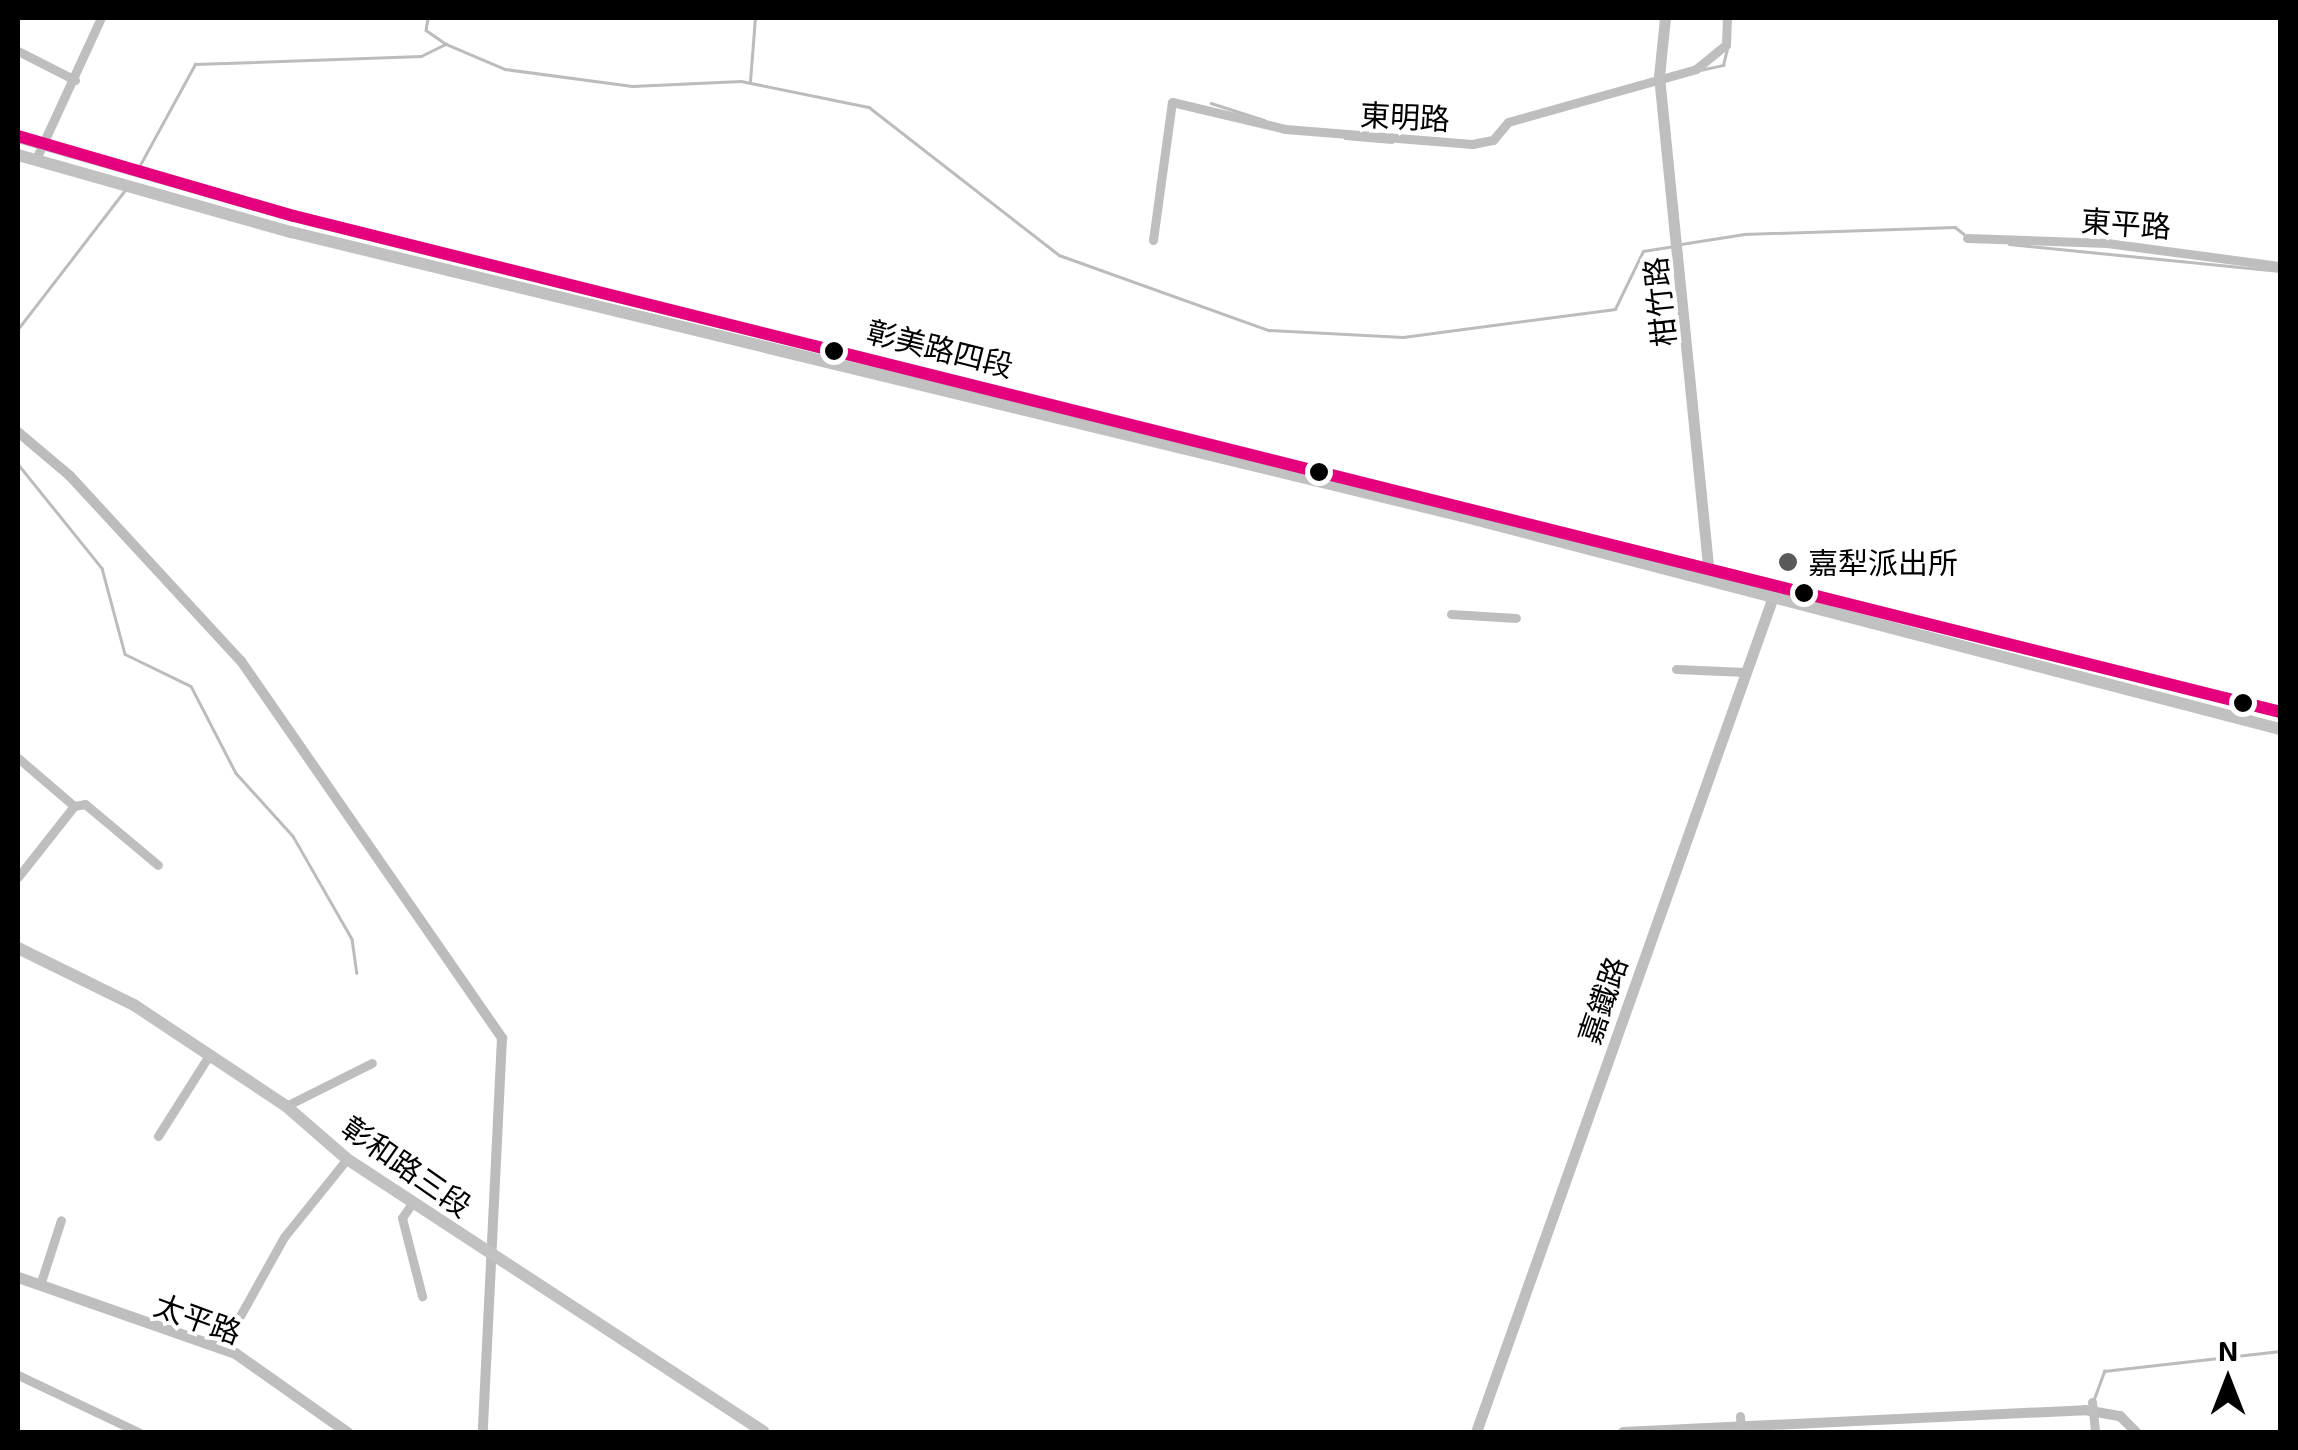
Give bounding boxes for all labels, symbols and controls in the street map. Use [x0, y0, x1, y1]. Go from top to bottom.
street label: 東明路 [1359, 96, 1451, 136]
street label: 東平路 [2080, 202, 2172, 244]
street label: 柑竹路 [1636, 255, 1682, 349]
street label: 彰美路四段 [863, 312, 1017, 384]
unlabelled marker [824, 341, 844, 361]
unlabelled marker [1309, 462, 1329, 482]
place label: 嘉犁派出所 [1808, 544, 1958, 580]
marker: 嘉犁派出所 [1777, 551, 1799, 573]
unlabelled marker [1794, 583, 1814, 603]
unlabelled marker [2233, 693, 2253, 713]
street label: 嘉鐵路 [1570, 952, 1634, 1048]
street label: 彰和路三段 [335, 1108, 479, 1224]
street label: 太平路 [150, 1286, 246, 1350]
north arrow [2178, 1330, 2278, 1430]
text: N [2218, 1333, 2238, 1367]

